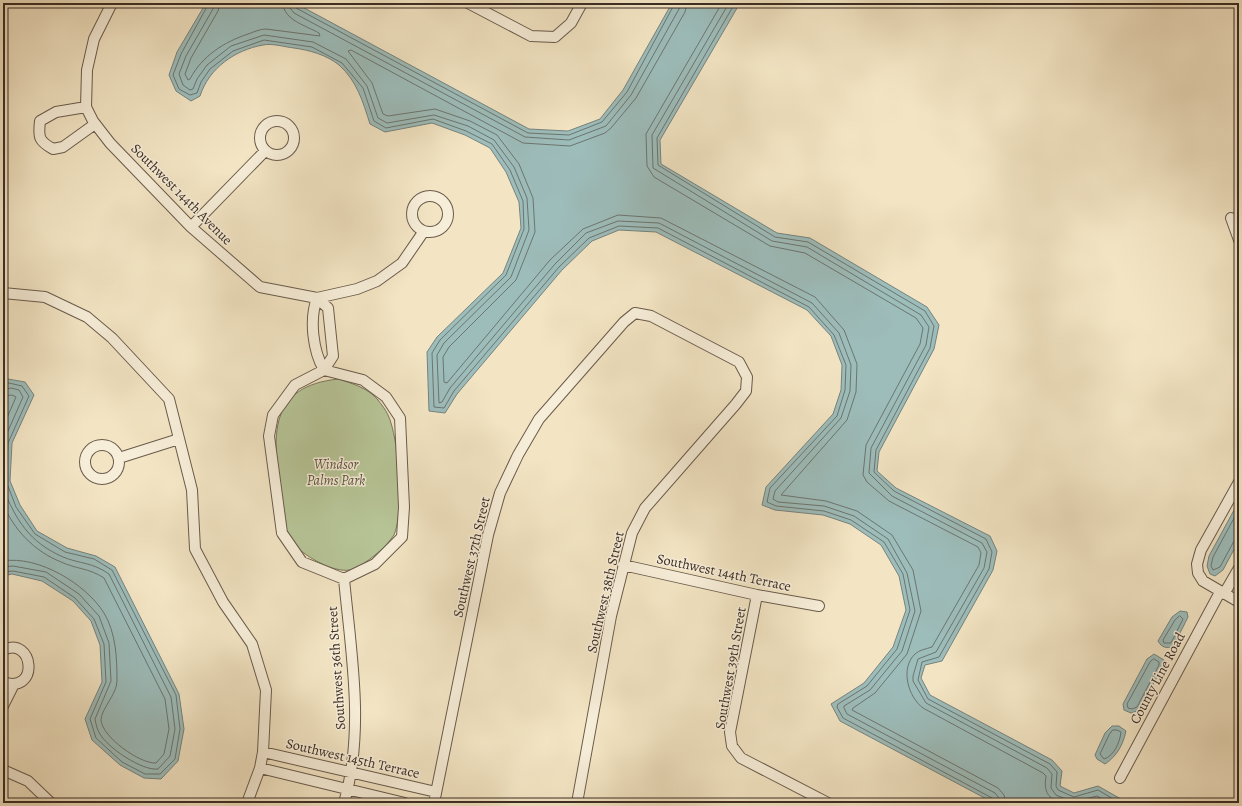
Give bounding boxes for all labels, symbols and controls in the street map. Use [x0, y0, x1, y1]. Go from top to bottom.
street label: Southwest 144th Avenue [127, 139, 237, 249]
park label: Windsor Palms Park [307, 455, 365, 490]
street label: Southwest 37th Street [448, 494, 495, 619]
street label: Southwest 38th Street [582, 529, 629, 655]
street label: Southwest 144th Terrace [655, 549, 793, 596]
street label: Southwest 36th Street [323, 605, 350, 731]
street label: Southwest 39th Street [710, 605, 751, 731]
street label: County Line Road [1125, 629, 1190, 727]
street label: Southwest 145th Terrace [284, 734, 422, 783]

